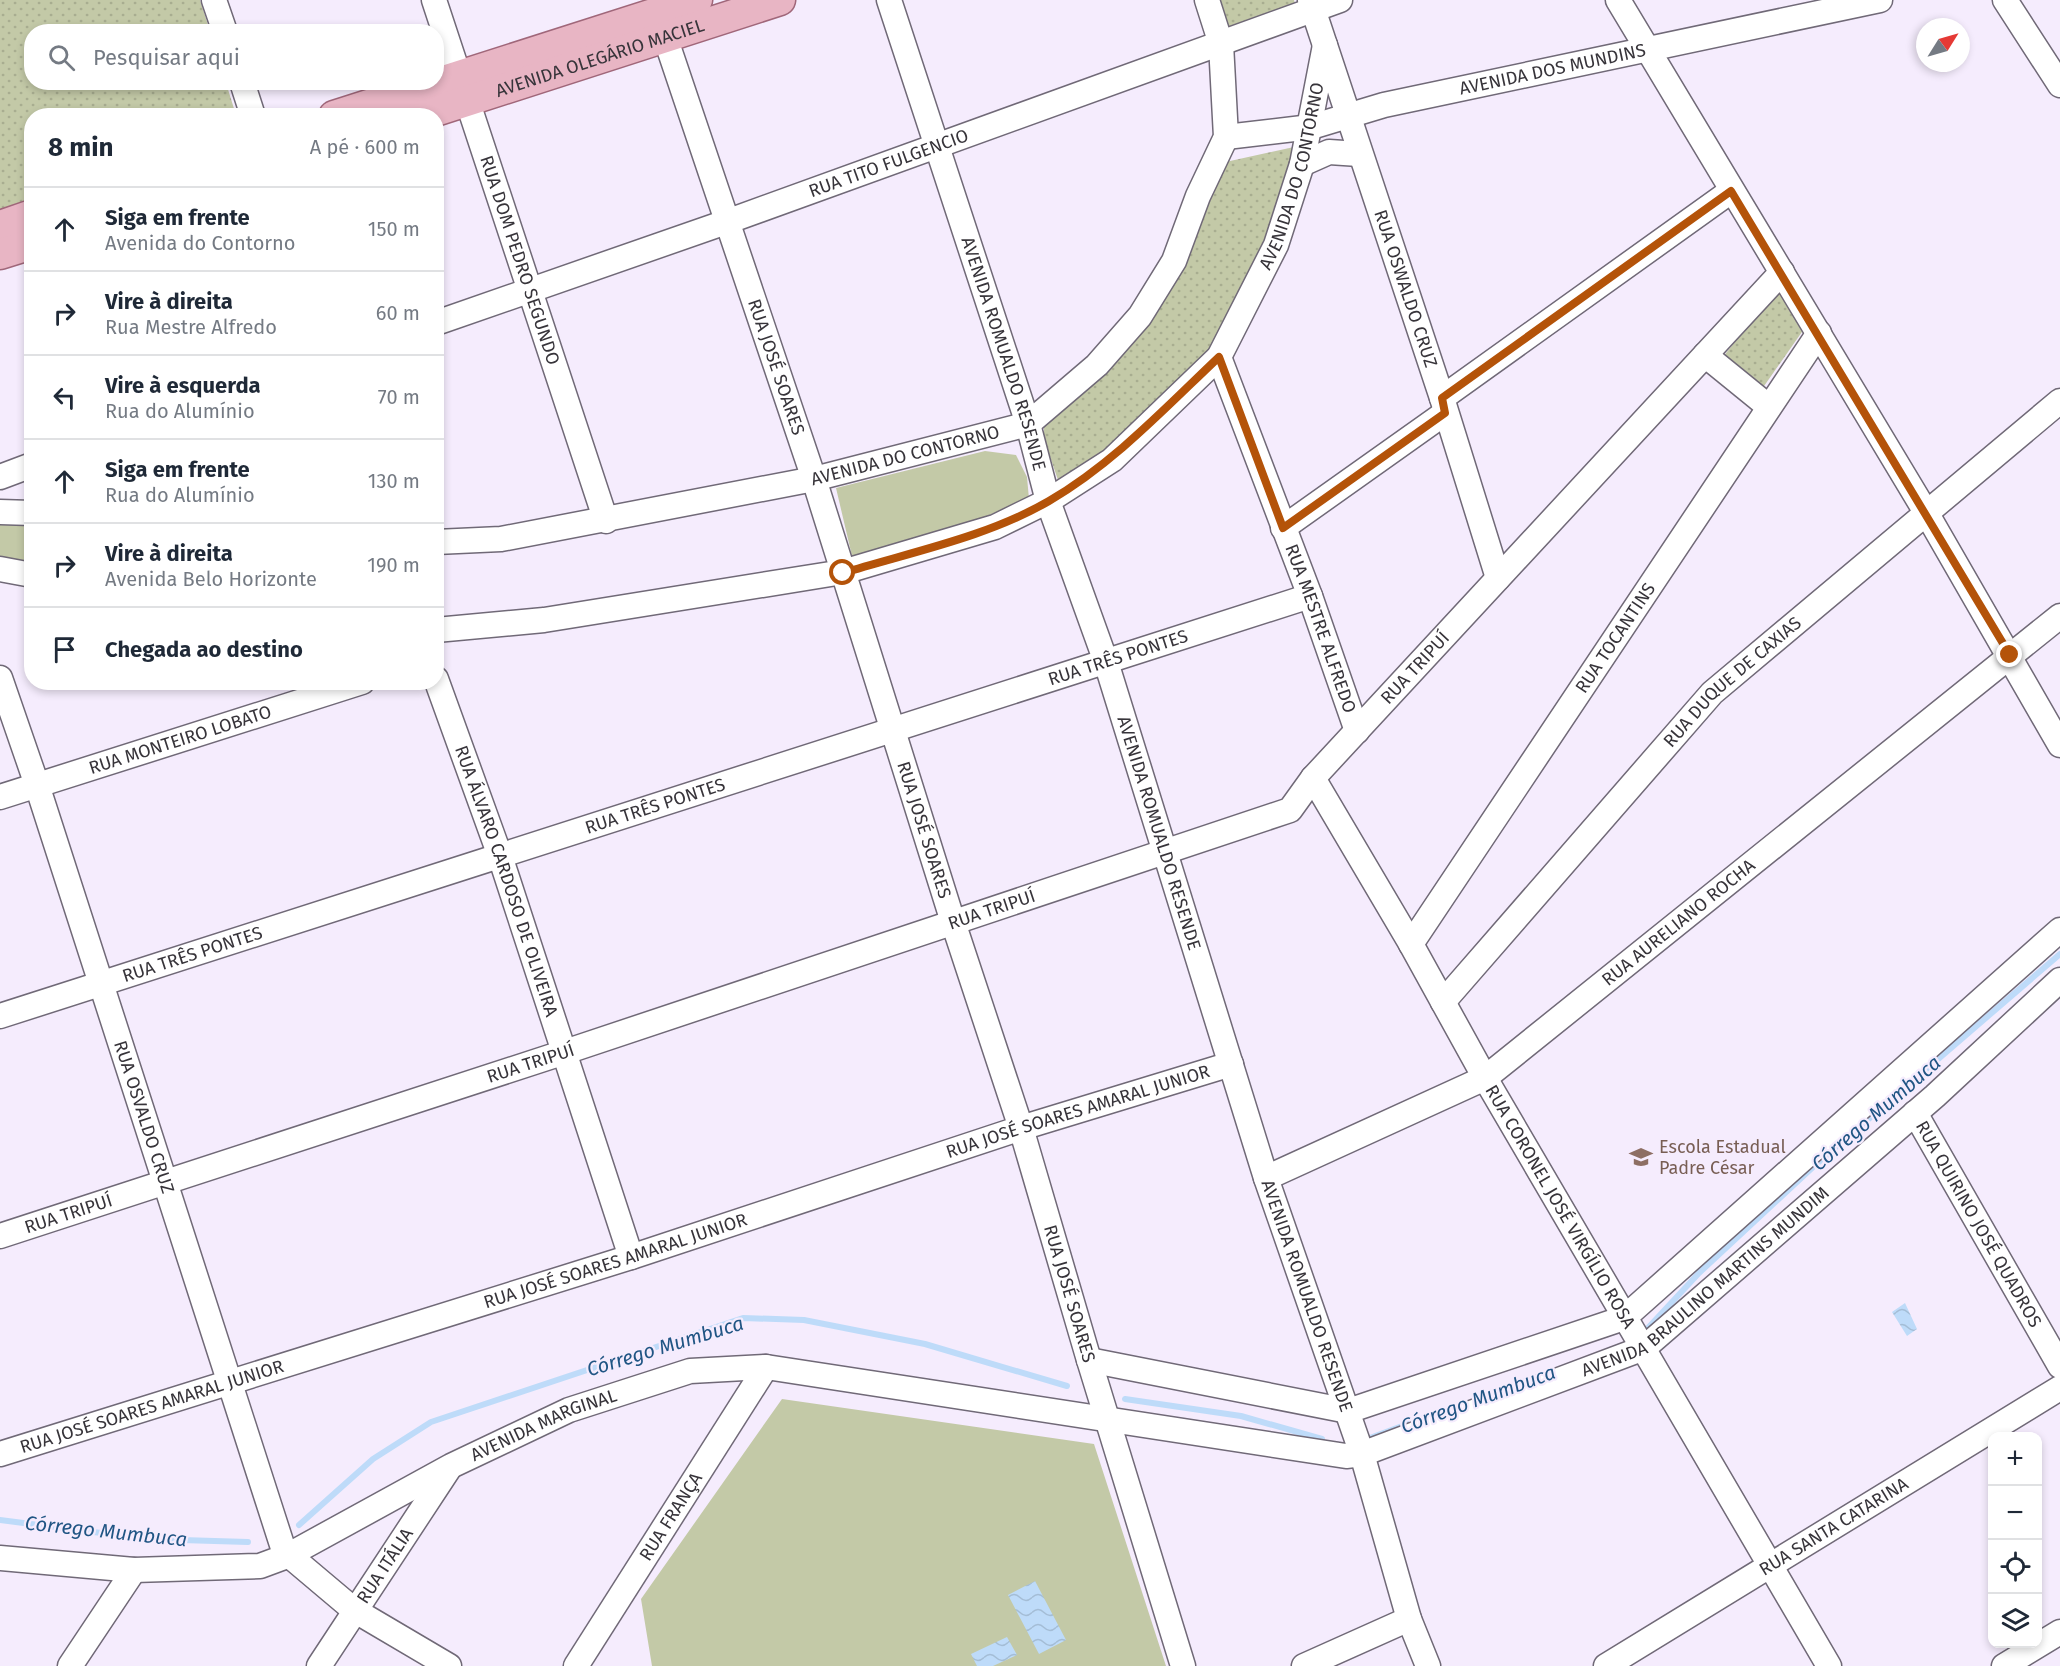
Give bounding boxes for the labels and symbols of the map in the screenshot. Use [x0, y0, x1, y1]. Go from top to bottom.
street label: AVENIDA OLEGÁRIO MACIEL [493, 14, 707, 102]
north arrow [1916, 18, 1970, 72]
street label: AVENIDA DOS MUNDINS [1457, 39, 1648, 100]
street label: AVENIDA DO CONTORNO [1254, 81, 1329, 273]
street label: RUA TITO FULGENCIO [806, 124, 971, 202]
street label: RUA DOM PEDRO SEGUNDO [475, 153, 565, 368]
street label: RUA OSWALDO CRUZ [1369, 207, 1442, 370]
street label: AVENIDA ROMUALDO RESENDE [956, 234, 1051, 473]
street label: RUA JOSÉ SOARES [743, 296, 809, 438]
street label: AVENIDA DO CONTORNO [809, 421, 1002, 490]
street label: RUA MESTRE ALFREDO [1280, 541, 1361, 716]
route start [829, 559, 855, 585]
street label: RUA TOCANTINS [1571, 578, 1660, 697]
street label: RUA DUQUE DE CAXIAS [1659, 612, 1806, 752]
street label: RUA TRÊS PONTES [1045, 625, 1191, 690]
street label: RUA TRIPUÍ [1376, 626, 1454, 709]
route end [1996, 641, 2022, 667]
street label: RUA MONTEIRO LOBATO [86, 700, 274, 779]
street label: AVENIDA ROMUALDO RESENDE [1112, 713, 1206, 953]
street label: RUA ÁLVARO CARDOSO DE OLIVEIRA [450, 743, 563, 1020]
street label: RUA JOSÉ SOARES [892, 759, 956, 901]
street label: RUA TRÊS PONTES [582, 773, 728, 839]
street label: RUA AURELIANO ROCHA [1597, 854, 1760, 991]
street label: RUA TRIPUÍ [945, 884, 1038, 934]
street label: RUA TRÊS PONTES [120, 922, 265, 987]
street label: RUA OSVALDO CRUZ [109, 1038, 179, 1196]
street label: RUA TRIPUÍ [484, 1038, 577, 1088]
water label: Córrego Mumbuca [1807, 1051, 1945, 1175]
street label: RUA JOSÉ SOARES AMARAL JUNIOR [943, 1060, 1213, 1163]
street label: RUA CORONEL JOSÉ VIRGÍLIO ROSA [1481, 1081, 1640, 1333]
street label: RUA QUIRINO JOSÉ QUADROS [1911, 1117, 2047, 1331]
place label: Escola Estadual Padre César [1659, 1136, 1786, 1179]
school or university icon: Escola Estadual Padre César [1628, 1144, 1654, 1170]
street label: AVENIDA ROMUALDO RESENDE [1257, 1177, 1358, 1415]
street label: AVENIDA BRAULINO MARTINS MUNDIM [1578, 1182, 1833, 1382]
street label: RUA TRIPUÍ [22, 1188, 115, 1238]
street label: RUA JOSÉ SOARES AMARAL JUNIOR [481, 1208, 750, 1313]
street label: RUA JOSÉ SOARES [1039, 1222, 1100, 1365]
water label: Córrego Mumbuca [584, 1311, 746, 1381]
street label: RUA JOSÉ SOARES AMARAL JUNIOR [17, 1355, 287, 1458]
water label: Córrego Mumbuca [1397, 1360, 1559, 1438]
street label: AVENIDA MARGINAL [467, 1384, 620, 1466]
street label: RUA FRANÇA [635, 1468, 707, 1565]
street label: RUA SANTA CATARINA [1755, 1472, 1913, 1580]
water label: Córrego Mumbuca [24, 1511, 188, 1551]
street label: RUA ITÁLIA [352, 1523, 418, 1608]

